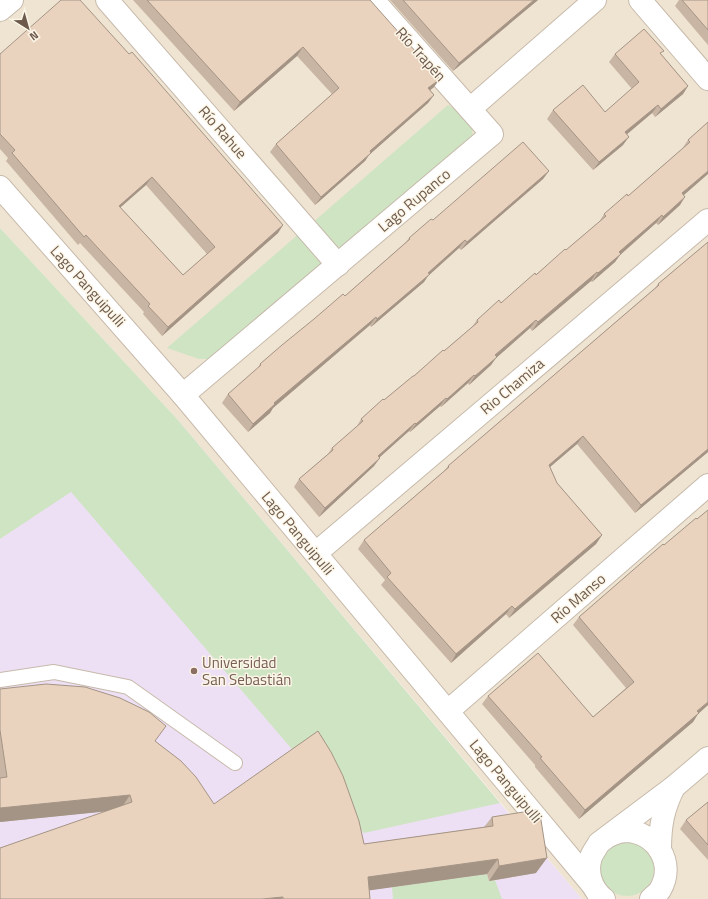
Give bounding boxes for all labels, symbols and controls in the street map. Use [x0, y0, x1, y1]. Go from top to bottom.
north arrow [8, 8, 48, 48]
street label: Río Trapén [390, 22, 452, 86]
text: N [26, 27, 42, 45]
street label: Río Rahue [193, 100, 253, 164]
street label: Lago Rupanco [373, 163, 455, 237]
street label: Lago Panguipulli [45, 240, 131, 332]
street label: Rio Chamiza [475, 352, 550, 420]
street label: Lago Panguipulli [256, 486, 340, 580]
street label: Río Manso [545, 567, 611, 629]
place label: Universidad San Sebastián [202, 651, 291, 691]
marker: Universidad San Sebastián [189, 666, 199, 676]
street label: Lago Panguipulli [464, 734, 548, 828]

